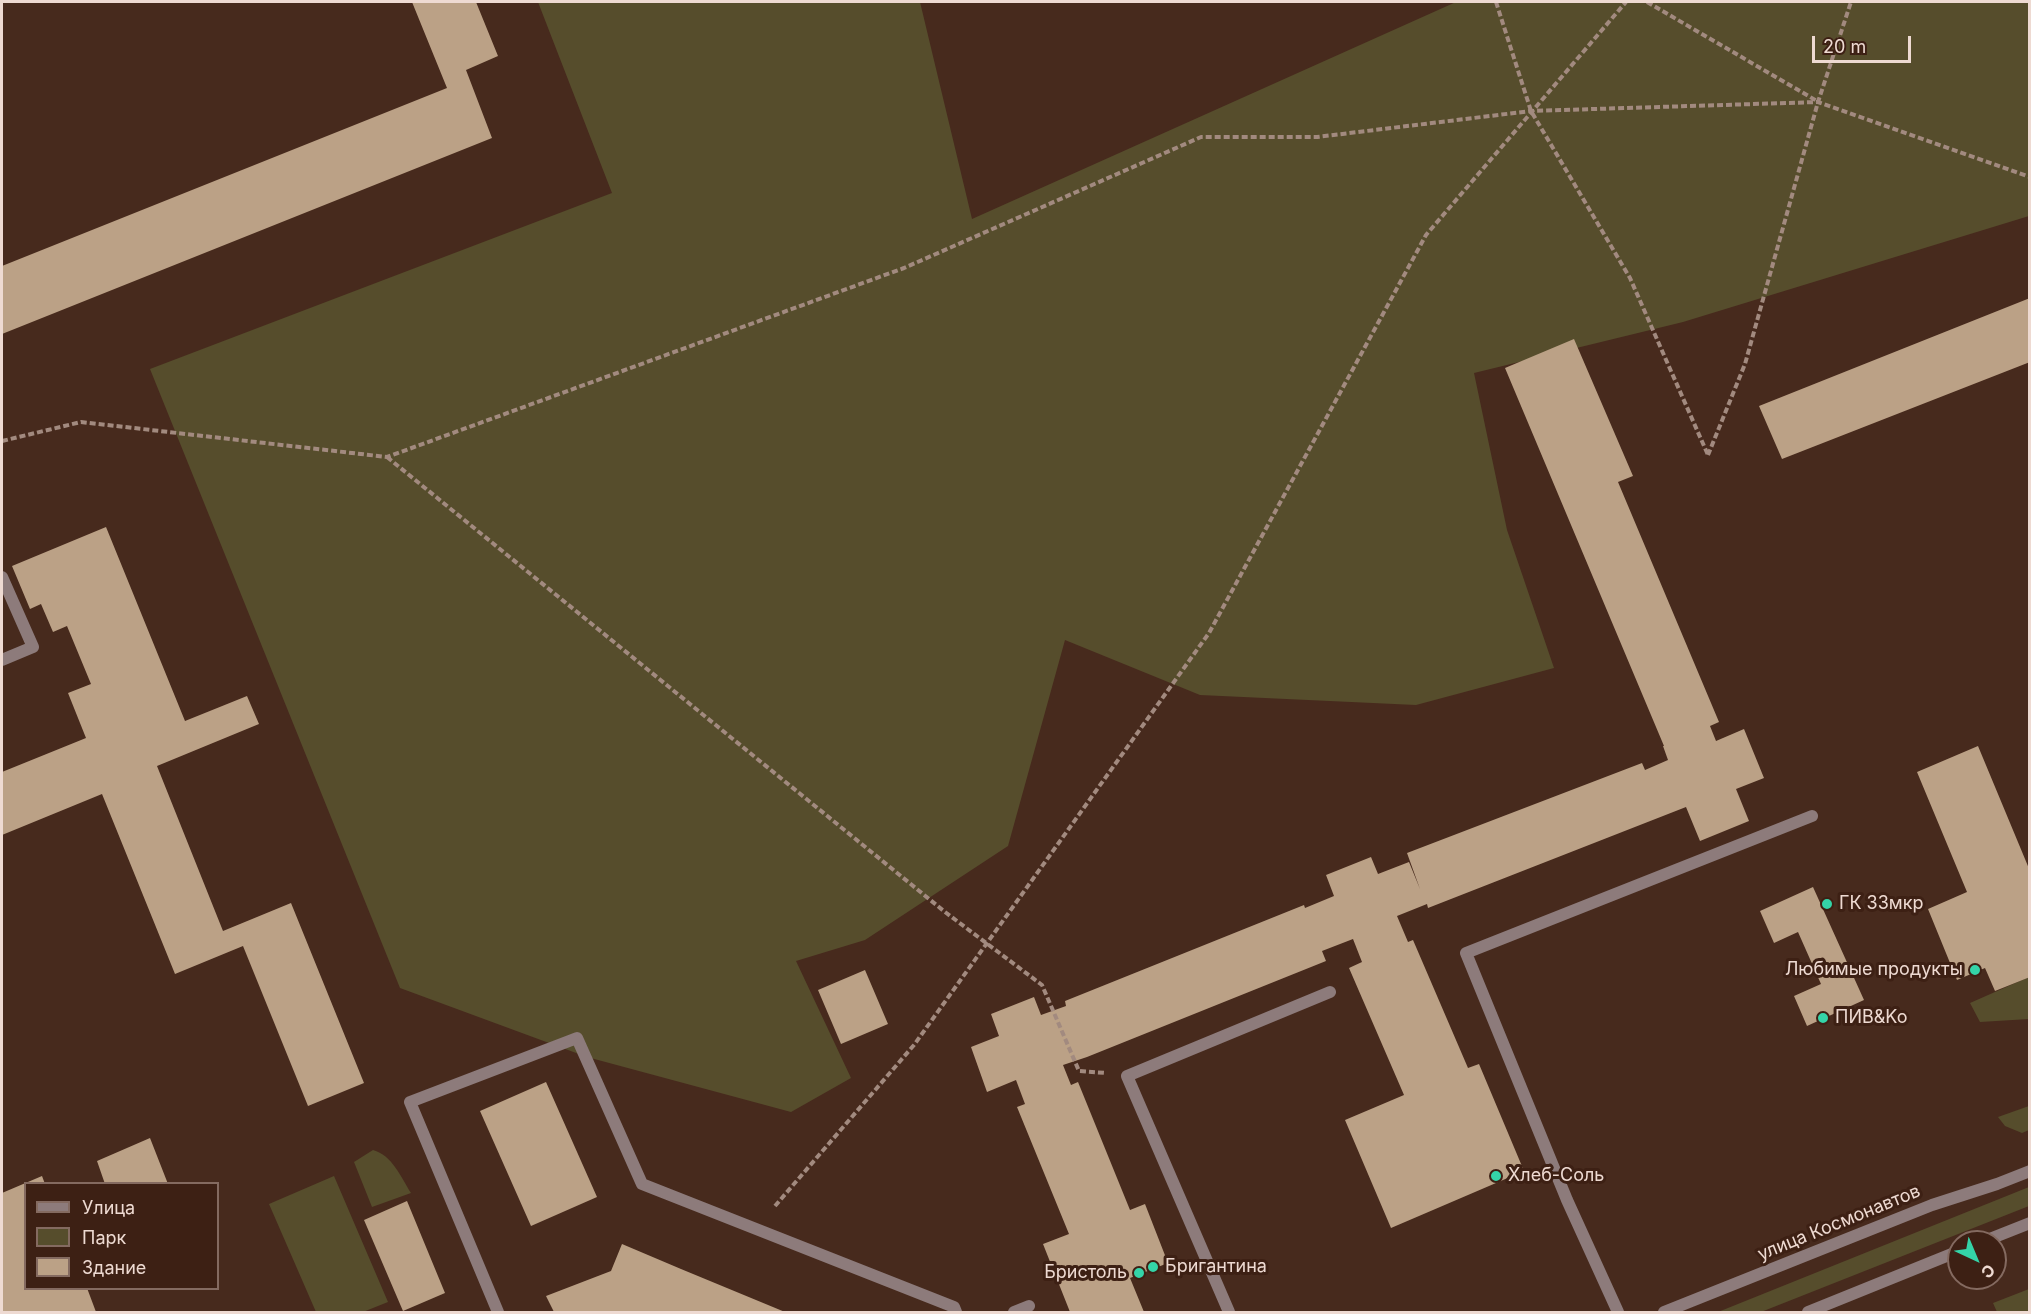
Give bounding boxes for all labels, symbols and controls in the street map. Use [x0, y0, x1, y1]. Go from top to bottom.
scale bar [1815, 24, 1914, 62]
text: 20 m [1823, 36, 1866, 57]
place label: ГК 33мкр [1839, 893, 1923, 915]
marker: ГК 33мкр [1820, 897, 1834, 911]
place label: Любимые продукты [1785, 959, 1963, 981]
marker: Любимые продукты [1968, 963, 1982, 977]
place label: ПИВ&Ko [1835, 1007, 1907, 1029]
marker: ПИВ&Ko [1816, 1011, 1830, 1025]
place label: Хлеб-Соль [1508, 1165, 1604, 1187]
marker: Хлеб-Соль [1489, 1169, 1503, 1183]
street label: улица Космонавтов [1755, 1181, 1923, 1265]
legend [24, 1182, 219, 1290]
text: Улица [82, 1197, 135, 1218]
text: Парк [82, 1227, 126, 1248]
north arrow [1947, 1230, 2007, 1290]
place label: Бригантина [1165, 1256, 1267, 1278]
text: Здание [82, 1257, 146, 1278]
marker: Бригантина [1146, 1260, 1160, 1274]
text: С [1977, 1260, 1999, 1283]
place label: Бристоль [1044, 1262, 1127, 1284]
marker: Бристоль [1132, 1266, 1146, 1280]

